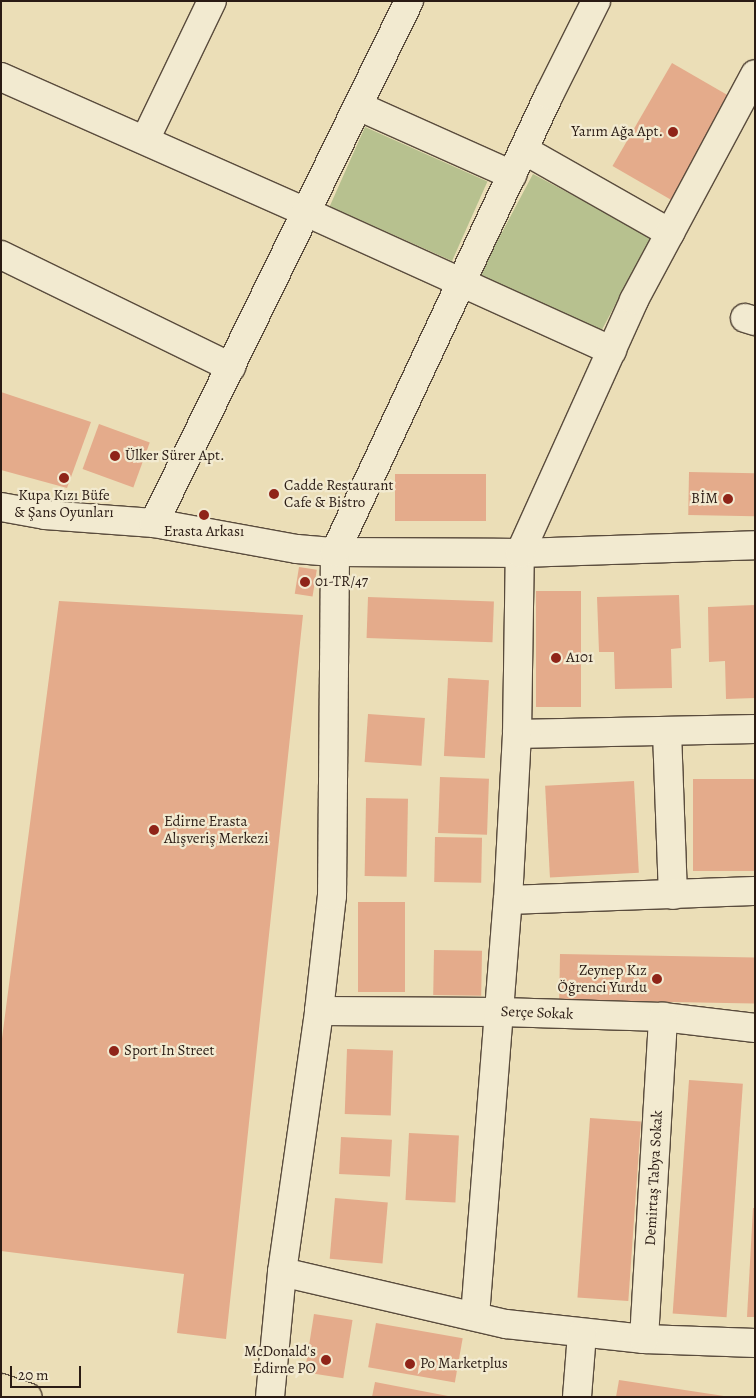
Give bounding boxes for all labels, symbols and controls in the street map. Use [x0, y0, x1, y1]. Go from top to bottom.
place label: Yarım Ağa Apt. [571, 123, 663, 141]
marker: Yarım Ağa Apt. [667, 126, 679, 138]
place label: Ülker Sürer Apt. [125, 447, 224, 465]
marker: Ülker Sürer Apt. [109, 450, 121, 462]
marker: Kupa Kızı Büfe & Şans Oyunları [58, 472, 70, 484]
place label: Cadde Restaurant Cafe & Bistro [284, 476, 393, 511]
place label: Kupa Kızı Büfe & Şans Oyunları [14, 486, 114, 521]
marker: Cadde Restaurant Cafe & Bistro [268, 488, 280, 500]
place label: BİM [691, 490, 718, 508]
marker: BİM [722, 493, 734, 505]
marker: Erasta Arkası [198, 509, 210, 521]
place label: Erasta Arkası [164, 523, 244, 541]
place label: 01-TR/47 [315, 573, 368, 591]
marker: 01-TR/47 [299, 576, 311, 588]
place label: A101 [566, 649, 593, 667]
marker: A101 [550, 652, 562, 664]
place label: Edirne Erasta Alışveriş Merkezi [164, 812, 268, 847]
marker: Edirne Erasta Alışveriş Merkezi [148, 824, 160, 836]
place label: Zeynep Kız Öğrenci Yurdu [558, 961, 647, 996]
marker: Zeynep Kız Öğrenci Yurdu [651, 973, 663, 985]
street label: Serçe Sokak [500, 1003, 574, 1023]
place label: Sport In Street [124, 1042, 214, 1060]
marker: Sport In Street [108, 1045, 120, 1057]
street label: Demirtaş Tabya Sokak [641, 1110, 667, 1246]
place label: McDonald's Edirne PO [244, 1342, 316, 1377]
marker: McDonald's Edirne PO [320, 1354, 332, 1366]
place label: Po Marketplus [420, 1355, 508, 1373]
scale bar [12, 1356, 84, 1388]
marker: Po Marketplus [404, 1358, 416, 1370]
text: 20 m [18, 1365, 49, 1385]

